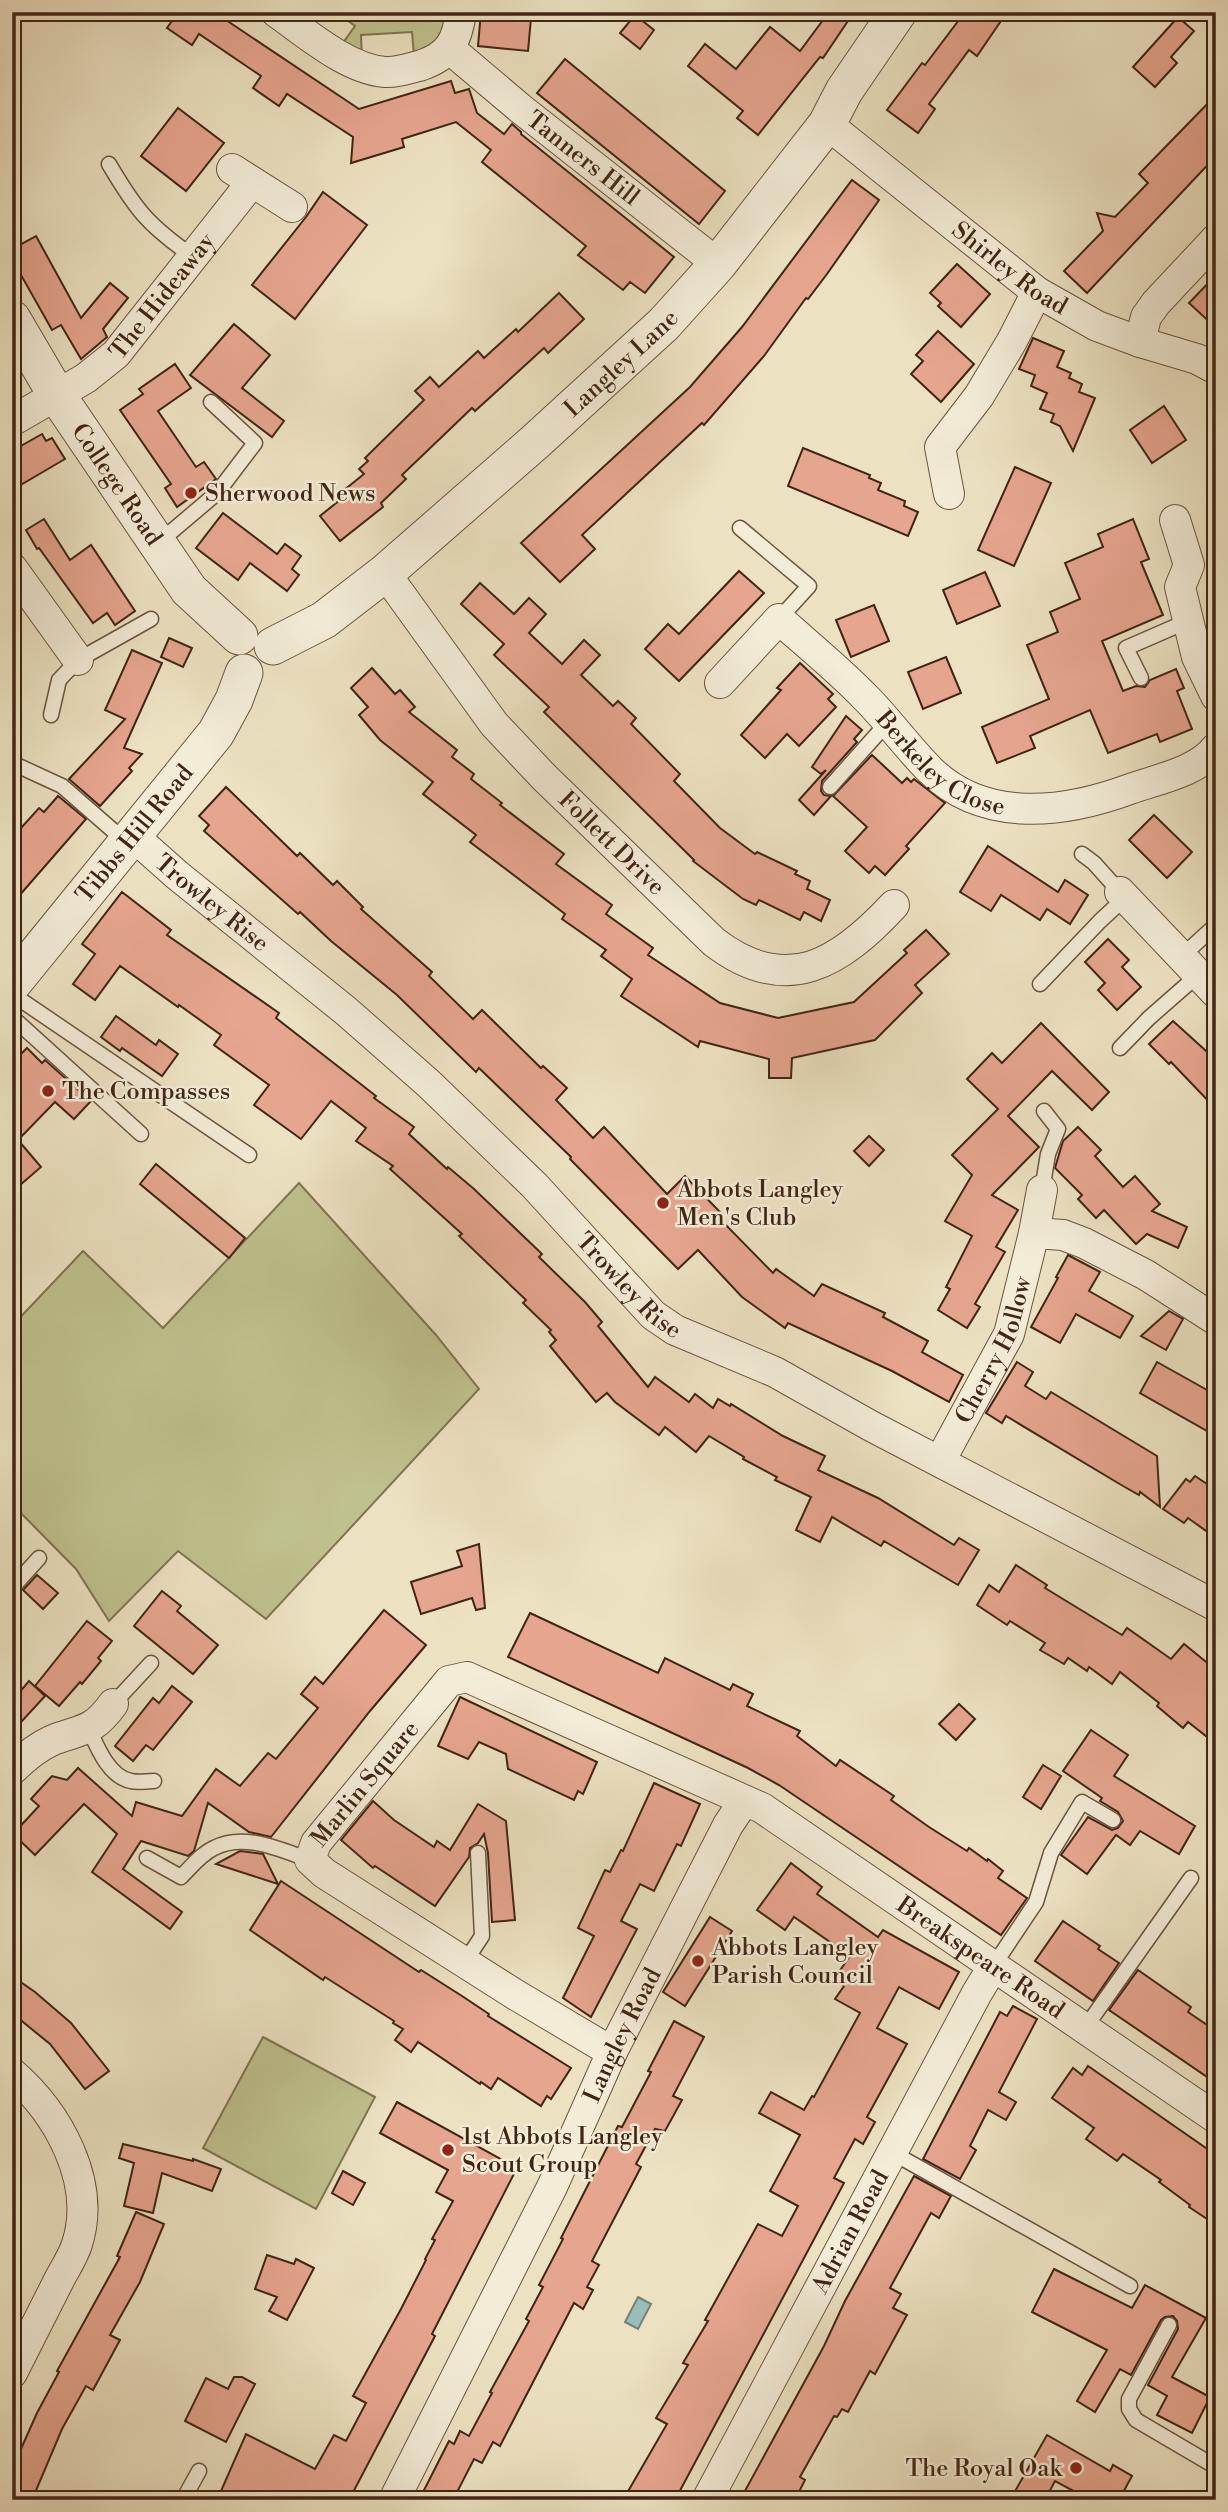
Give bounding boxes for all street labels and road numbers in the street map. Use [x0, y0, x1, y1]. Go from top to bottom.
street label: Tanners Hill [520, 105, 645, 212]
street label: Shirley Road [945, 216, 1073, 322]
street label: The Hideaway [103, 227, 222, 366]
street label: Langley Lane [558, 304, 685, 424]
street label: College Road [64, 418, 169, 552]
street label: Berkeley Close [868, 704, 1007, 823]
street label: Tibbs Hill Road [70, 759, 200, 909]
street label: Follett Drive [552, 785, 671, 902]
street label: Trowley Rise [148, 848, 275, 959]
street label: Trowley Rise [569, 1227, 687, 1346]
street label: Cherry Hollow [949, 1272, 1039, 1429]
street label: Marlin Square [305, 1715, 426, 1854]
street label: Breakspeare Road [890, 1890, 1070, 2026]
street label: Langley Road [577, 1963, 669, 2107]
street label: Adrian Road [805, 2165, 896, 2300]

